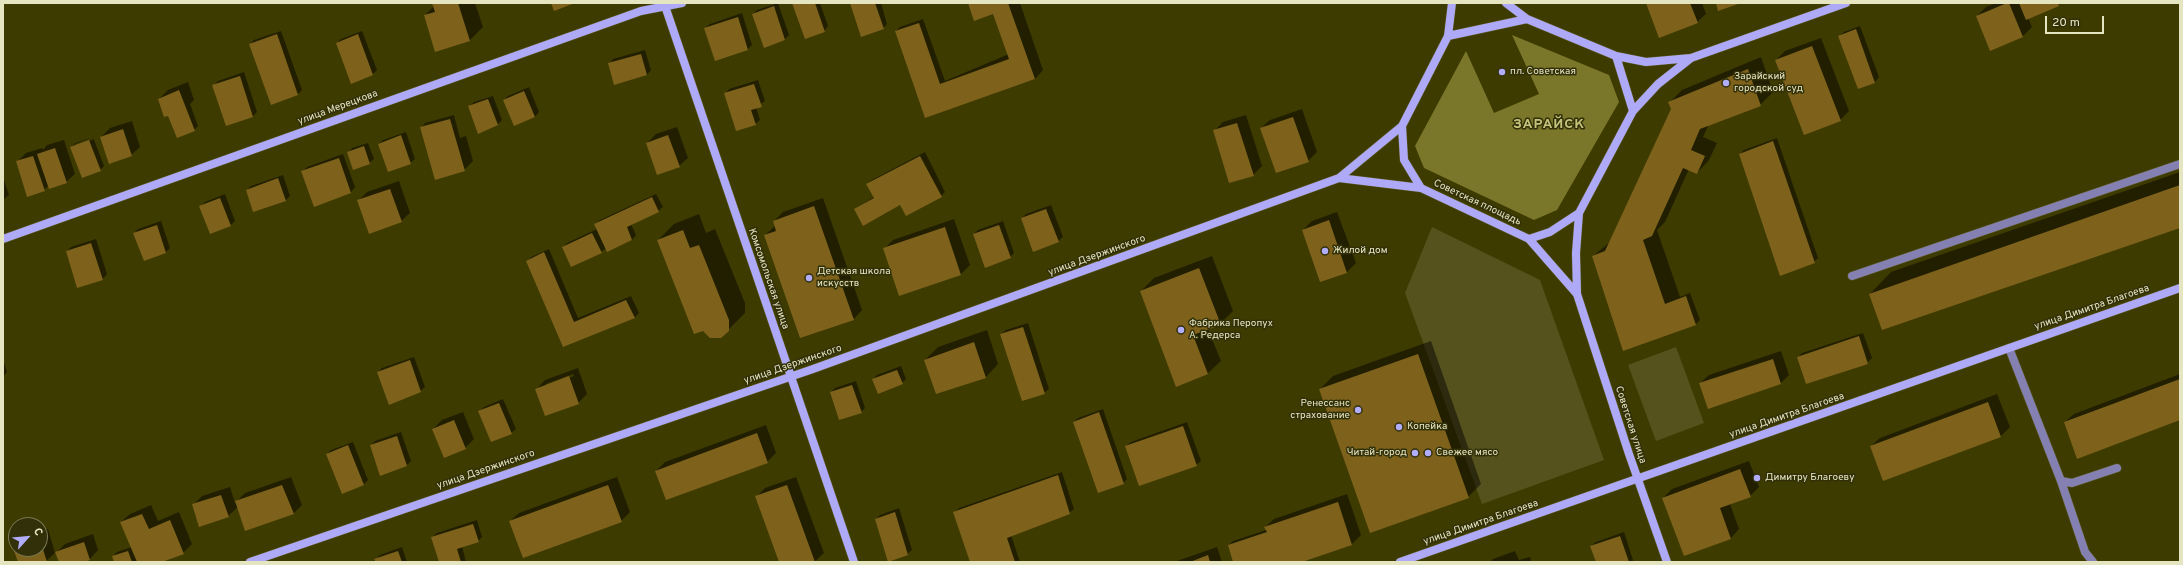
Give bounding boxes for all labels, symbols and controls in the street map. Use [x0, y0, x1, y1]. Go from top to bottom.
scale bar [2047, 8, 2106, 34]
text: 20 m [2052, 15, 2080, 31]
place label: пл. Советская [1510, 66, 1576, 78]
marker: пл. Советская [1497, 67, 1507, 77]
place label: Зарайский городской суд [1734, 71, 1803, 94]
marker: Зарайский городской суд [1721, 78, 1731, 88]
street label: улица Мерецкова [296, 88, 380, 128]
district label: ЗАРАЙСК [1513, 117, 1585, 133]
street label: Советская площадь [1431, 177, 1523, 229]
street label: Комсомольская улица [745, 227, 791, 331]
street label: улица Дзержинского [1047, 233, 1147, 279]
place label: Жилой дом [1333, 245, 1387, 257]
marker: Жилой дом [1320, 246, 1330, 256]
place label: Детская школа искусств [817, 266, 890, 290]
marker: Детская школа искусств [804, 273, 814, 283]
street label: улица Димитра Благоева [2033, 283, 2151, 333]
place label: Фабрика Перопух А. Редерса [1189, 318, 1273, 342]
marker: Фабрика Перопух А. Редерса [1176, 325, 1186, 335]
street label: улица Дзержинского [742, 343, 844, 387]
street label: Советская улица [1612, 385, 1648, 465]
street label: улица Димитра Благоева [1728, 391, 1846, 441]
place label: Ренессанс страхование [1290, 398, 1350, 422]
marker: Ренессанс страхование [1353, 405, 1363, 415]
place label: Копейка [1407, 421, 1447, 433]
marker: Копейка [1394, 422, 1404, 432]
place label: Читай-город [1347, 447, 1407, 459]
place label: Свежее мясо [1436, 447, 1498, 459]
street label: улица Дзержинского [435, 448, 537, 492]
marker: Читай-город [1410, 448, 1420, 458]
marker: Свежее мясо [1423, 448, 1433, 458]
place label: Димитру Благоеву [1765, 472, 1854, 484]
marker: Димитру Благоеву [1752, 473, 1762, 483]
street label: улица Димитра Благоева [1422, 498, 1540, 548]
north arrow [8, 517, 48, 557]
text: С [30, 526, 46, 538]

